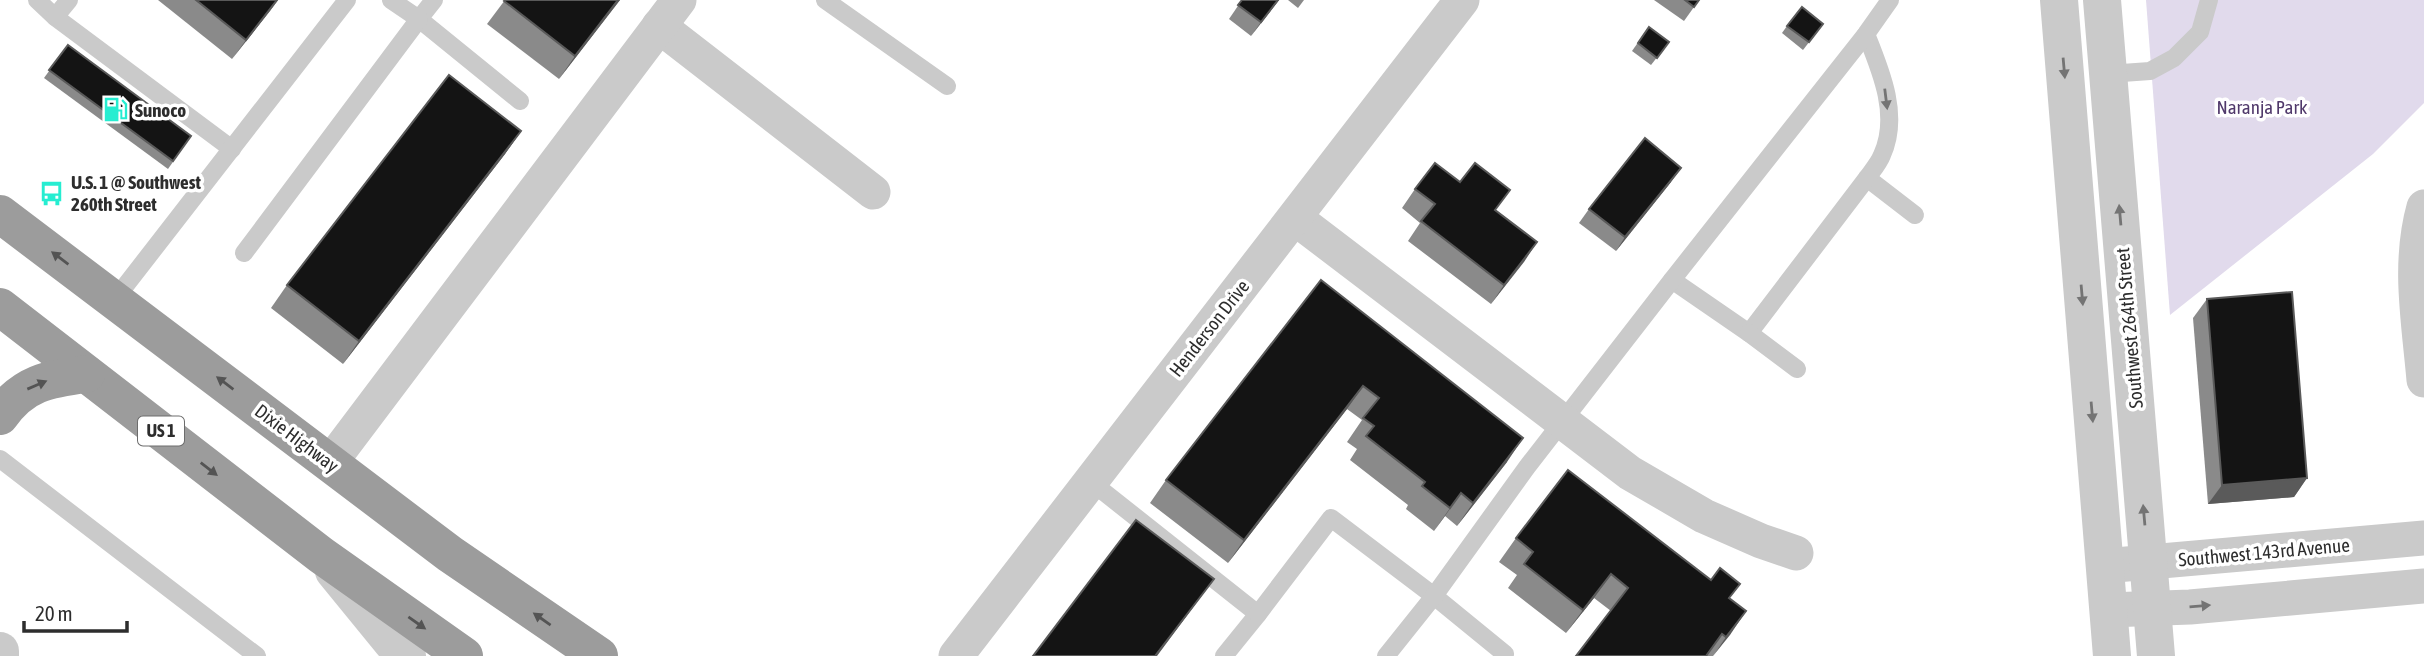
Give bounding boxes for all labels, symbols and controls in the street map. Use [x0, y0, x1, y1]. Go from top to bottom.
one-way arrow [2059, 57, 2070, 79]
one-way arrow [1881, 88, 1892, 110]
fuel station icon: Sunoco [101, 96, 129, 124]
park label: Naranja Park [2217, 96, 2308, 118]
place label: Sunoco [135, 99, 186, 121]
place label: U.S. 1 @ Southwest 260th Street [71, 171, 201, 215]
bus stop icon: U.S. 1 @ Southwest 260th Street [37, 179, 65, 207]
one-way arrow [2114, 204, 2125, 226]
street label: Southwest 264th Street [2111, 247, 2147, 409]
one-way arrow [51, 251, 70, 265]
street label: Henderson Drive [1164, 275, 1254, 381]
one-way arrow [2077, 284, 2088, 306]
one-way arrow [216, 377, 234, 391]
one-way arrow [27, 379, 48, 390]
street label: Dixie Highway [251, 399, 343, 477]
one-way arrow [2087, 401, 2098, 423]
road number: US 1 [138, 416, 184, 446]
one-way arrow [200, 461, 218, 475]
one-way arrow [2138, 504, 2149, 526]
street label: Southwest 143rd Avenue [2177, 534, 2351, 570]
scale bar [24, 590, 128, 634]
one-way arrow [2190, 600, 2212, 611]
text: 20 m [35, 601, 73, 625]
one-way arrow [533, 612, 551, 626]
one-way arrow [408, 616, 426, 630]

